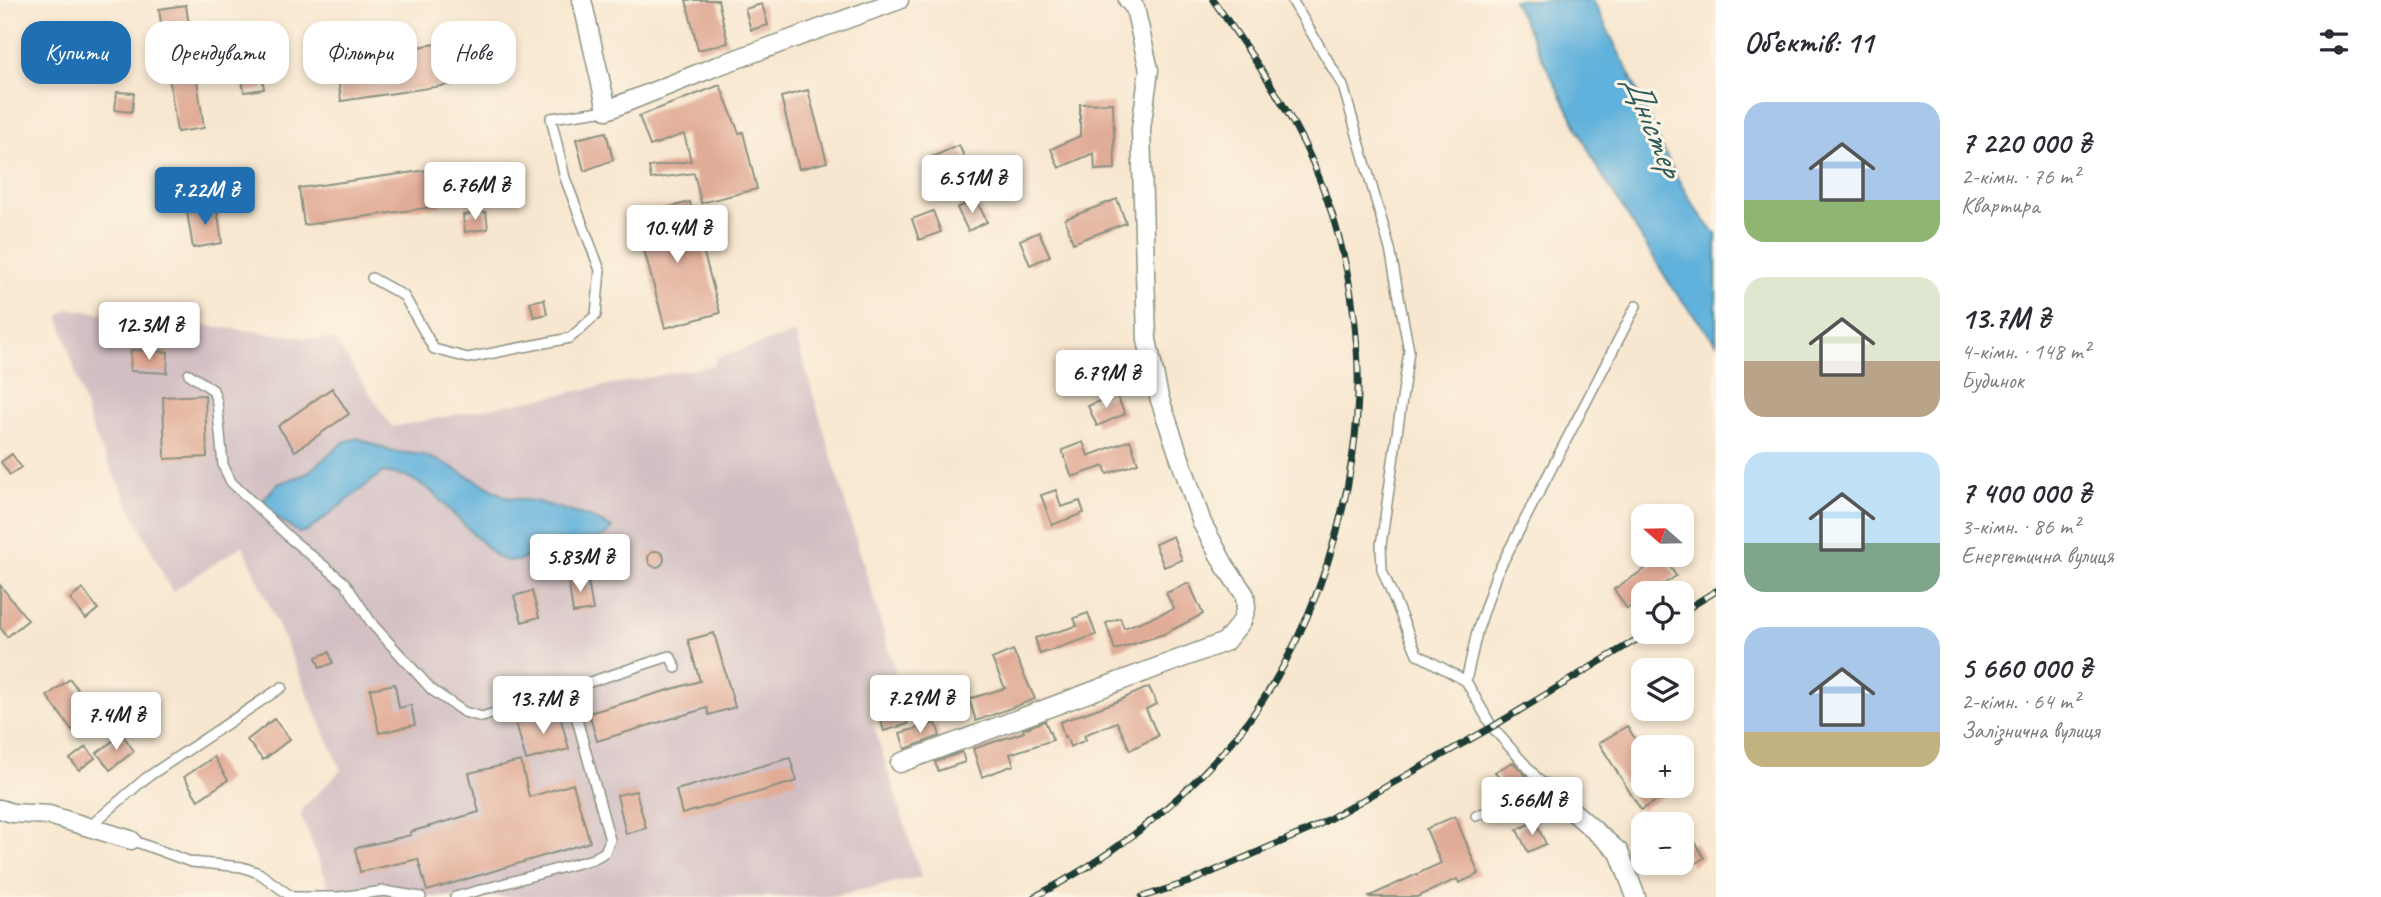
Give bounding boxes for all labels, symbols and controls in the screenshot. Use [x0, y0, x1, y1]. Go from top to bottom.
chip: Купити [21, 21, 131, 84]
chip: Орендувати [145, 21, 289, 84]
chip: Фільтри [303, 21, 417, 84]
chip: Нове [431, 21, 516, 84]
text: Об’єктів: 11 [1744, 23, 1873, 61]
icon: filters [2315, 23, 2353, 61]
water label: Дністер [1613, 67, 1696, 187]
text: 7 220 000 ₴ [1961, 124, 2091, 162]
icon: home [1800, 130, 1884, 214]
pin: 6.51M ₴ [907, 156, 1037, 215]
pin: 6.76M ₴ [410, 162, 540, 222]
text: 2-кімн. · 76 m² [1961, 162, 2079, 191]
text: 6.51M ₴ [938, 163, 1006, 192]
pin: 7.22M ₴ [140, 168, 270, 227]
text: 6.76M ₴ [440, 170, 510, 199]
text: 7.22M ₴ [171, 175, 239, 204]
text: Квартира [1961, 191, 2039, 220]
pin: 10.4M ₴ [612, 205, 742, 265]
text: 10.4M ₴ [643, 213, 711, 242]
text: 13.7M ₴ [1961, 299, 2050, 337]
pin: 12.3M ₴ [84, 302, 214, 362]
icon: home [1800, 305, 1884, 389]
text: 12.3M ₴ [115, 310, 183, 339]
text: 4-кімн. · 148 m² [1961, 337, 2090, 366]
pin: 6.79M ₴ [1041, 350, 1171, 410]
text: 6.79M ₴ [1072, 358, 1140, 387]
text: Будинок [1961, 366, 2024, 395]
text: 7 400 000 ₴ [1961, 474, 2091, 512]
icon: home [1800, 480, 1884, 564]
north arrow [1631, 504, 1694, 567]
map controls [1631, 504, 1694, 875]
text: 3-кімн. · 86 m² [1961, 512, 2079, 541]
pin: 5.83M ₴ [515, 534, 645, 594]
text: Енергетична вулиця [1961, 541, 2114, 570]
text: 5.83M ₴ [546, 542, 614, 571]
button: locate [1631, 581, 1694, 644]
text: 5 660 000 ₴ [1961, 649, 2092, 687]
icon: home [1800, 655, 1884, 739]
button: layers [1631, 658, 1694, 721]
pin: 13.7M ₴ [478, 676, 608, 736]
pin: 7.29M ₴ [855, 676, 985, 735]
text: 7.29M ₴ [886, 683, 954, 712]
text: 13.7M ₴ [509, 684, 577, 713]
text: 2-кімн. · 64 m² [1961, 687, 2079, 716]
pin: 7.4M ₴ [59, 692, 173, 752]
text: 7.4M ₴ [87, 700, 145, 729]
text: Залізнична вулиця [1961, 716, 2100, 745]
button: + [1631, 735, 1694, 798]
pin: 5.66M ₴ [1467, 778, 1597, 837]
text: 5.66M ₴ [1497, 785, 1567, 814]
button: − [1631, 812, 1694, 875]

